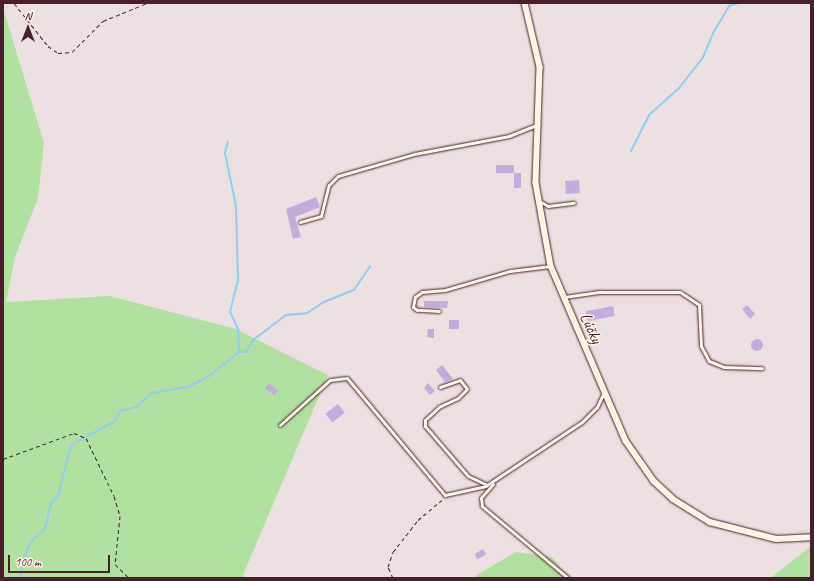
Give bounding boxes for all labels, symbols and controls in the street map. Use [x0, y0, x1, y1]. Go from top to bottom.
north arrow [8, 8, 48, 48]
text: N [25, 9, 31, 23]
street label: Lúčky [575, 309, 607, 347]
scale bar [10, 547, 112, 573]
text: 100 m [15, 554, 41, 570]

